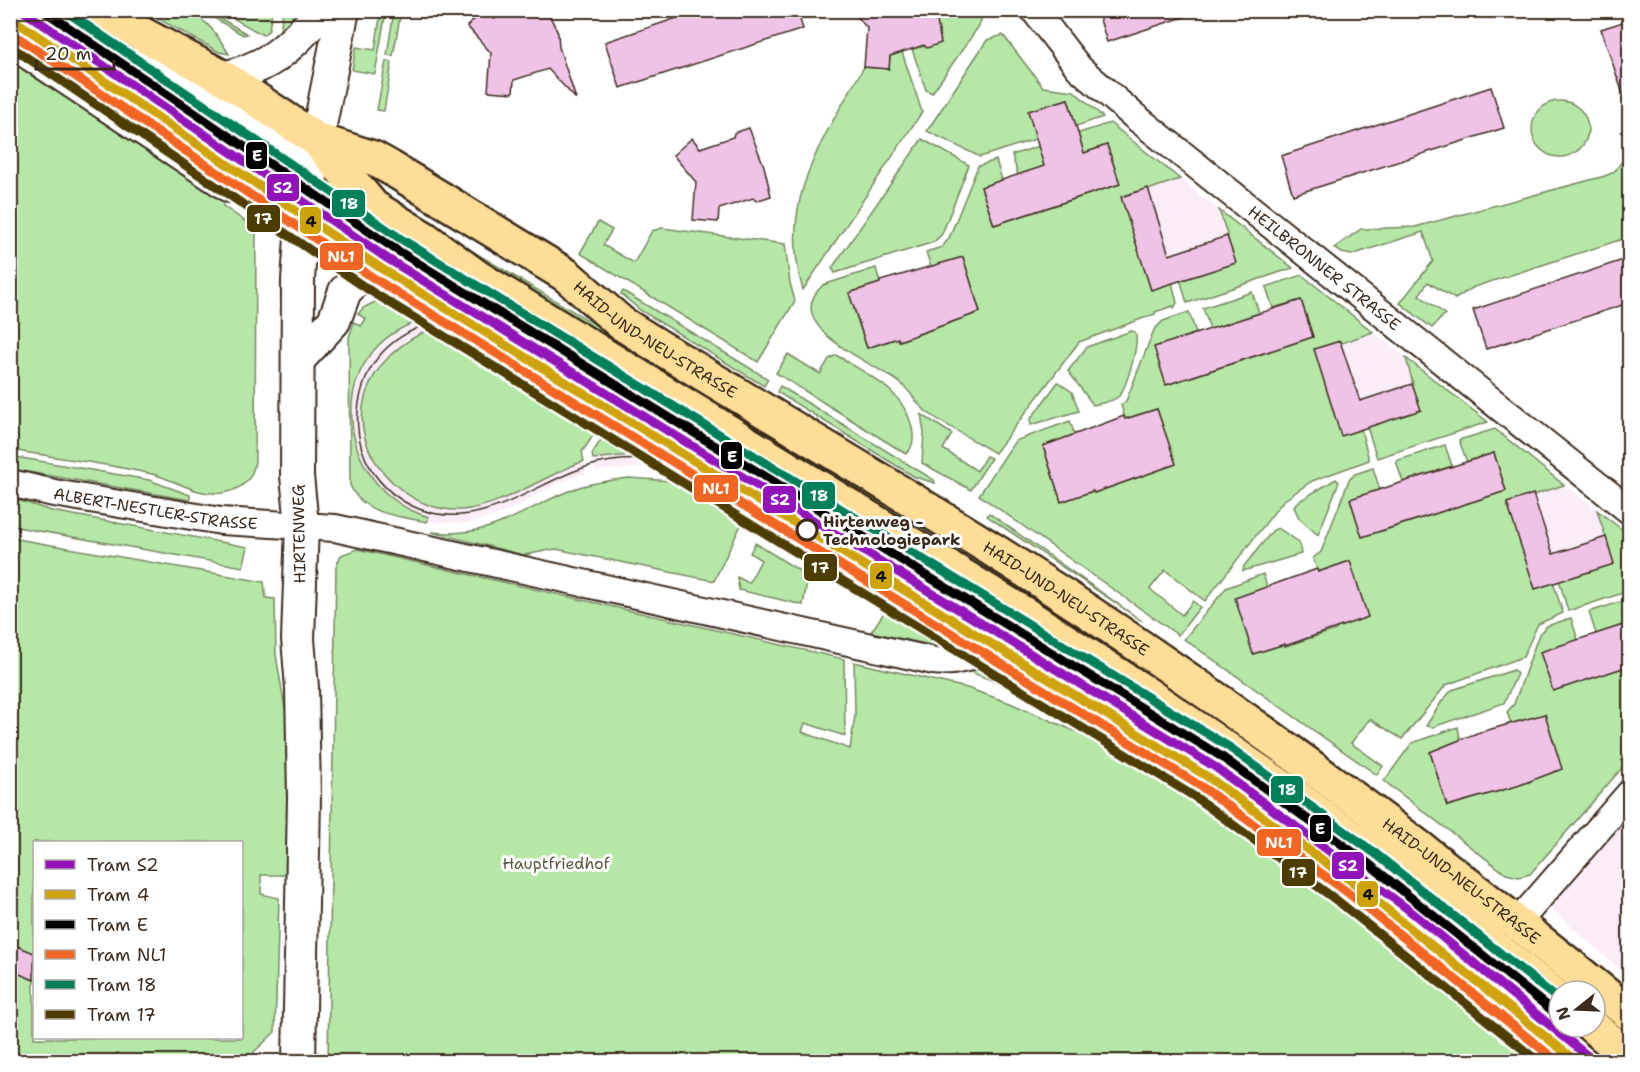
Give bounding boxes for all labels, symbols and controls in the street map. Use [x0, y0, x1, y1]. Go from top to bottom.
scale bar [36, 33, 114, 71]
text: 20 m [45, 42, 91, 66]
line badge: E [245, 141, 268, 170]
text: E [252, 145, 262, 166]
line badge: S2 [266, 173, 300, 202]
text: S2 [273, 177, 293, 198]
line badge: 18 [331, 189, 366, 218]
text: 18 [340, 193, 358, 214]
street label: HEILBRONNER STRASSE [1244, 200, 1405, 335]
line badge: 17 [246, 204, 281, 233]
line badge: 4 [299, 206, 322, 235]
text: 17 [254, 208, 272, 229]
text: 4 [305, 211, 317, 232]
line badge: NL1 [319, 242, 364, 271]
text: NL1 [327, 246, 355, 267]
street label: HAID-UND-NEU-STRASSE [569, 276, 741, 403]
line badge: E [720, 441, 743, 470]
text: E [727, 446, 737, 467]
line badge: NL1 [693, 474, 739, 503]
text: NL1 [702, 478, 730, 499]
line badge: 18 [801, 481, 836, 510]
street label: ALBERT-NESTLER-STRASSE [52, 483, 258, 534]
street label: HIRTENWEG [288, 484, 310, 584]
line badge: S2 [762, 485, 797, 514]
text: 18 [810, 485, 828, 506]
text: S2 [770, 489, 790, 510]
place label: Hirtenweg - Technologiepark [823, 511, 960, 550]
marker: Hirtenweg - Technologiepark [796, 519, 818, 541]
street label: HAID-UND-NEU-STRASSE [979, 536, 1154, 660]
line badge: 17 [803, 553, 838, 582]
text: 17 [811, 557, 829, 578]
line badge: 4 [869, 562, 893, 590]
text: 4 [875, 566, 887, 587]
line badge: 18 [1270, 775, 1304, 804]
text: 18 [1278, 779, 1296, 800]
street label: HAID-UND-NEU-STRASSE [1378, 813, 1545, 948]
line badge: E [1309, 814, 1332, 843]
text: E [1315, 818, 1325, 839]
line badge: NL1 [1256, 828, 1302, 857]
text: NL1 [1265, 832, 1293, 853]
legend [33, 841, 243, 1039]
line badge: S2 [1331, 851, 1365, 880]
text: Tram S2 [87, 853, 159, 877]
park label: Hauptfriedhof [502, 853, 611, 874]
text: S2 [1338, 855, 1358, 876]
line badge: 17 [1281, 858, 1316, 887]
text: 17 [1289, 862, 1307, 883]
line badge: 4 [1356, 880, 1379, 908]
text: Tram 4 [87, 883, 149, 907]
text: 4 [1362, 884, 1374, 905]
text: Tram E [87, 913, 148, 937]
text: Tram NL1 [87, 943, 167, 967]
text: Tram 18 [87, 973, 157, 997]
north arrow [1547, 979, 1607, 1039]
text: Tram 17 [87, 1003, 156, 1027]
text: N [1551, 1004, 1575, 1023]

